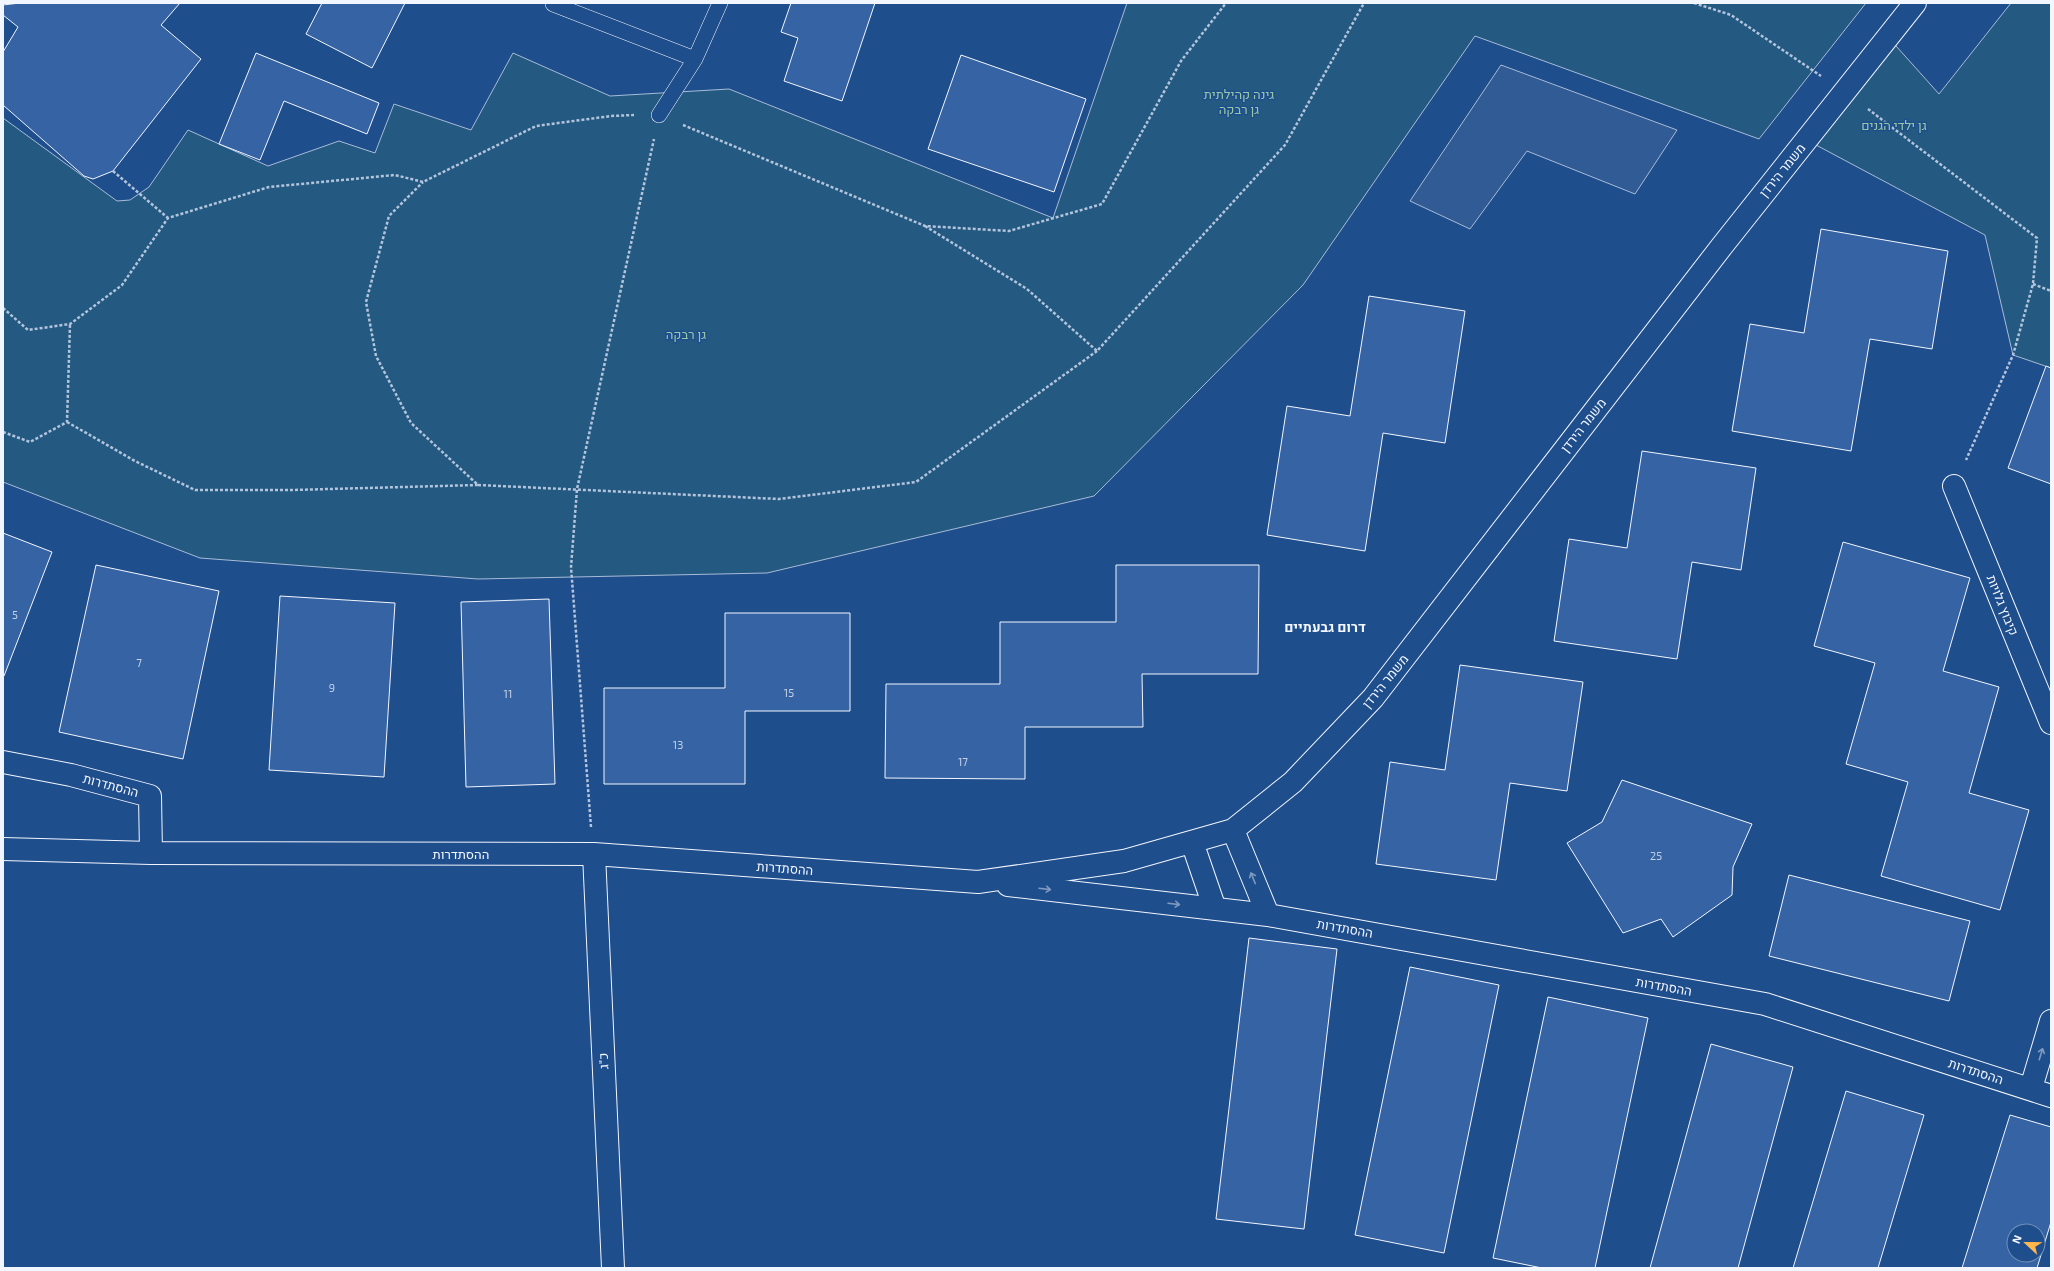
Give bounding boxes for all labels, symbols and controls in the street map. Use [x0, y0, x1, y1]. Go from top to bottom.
park label: גינה קהילתית גן רבקה [1204, 86, 1274, 117]
park label: גן ילדי הגנים [1861, 117, 1927, 133]
street label: משמר הירדן [1755, 140, 1809, 200]
park label: גן רבקה [666, 326, 706, 342]
street label: משמר הירדן [1557, 395, 1609, 455]
street label: קיבוץ גלויות [1984, 572, 2022, 638]
house number: 5 [12, 608, 18, 621]
district label: דרום גבעתיים [1284, 618, 1366, 635]
street label: משמר הירדן [1358, 651, 1412, 711]
house number: 7 [136, 656, 142, 669]
house number: 9 [329, 681, 335, 694]
house number: 15 [784, 686, 794, 699]
house number: 11 [504, 687, 512, 700]
house number: 13 [673, 738, 683, 751]
house number: 17 [958, 755, 968, 768]
street label: ההסתדרות [81, 770, 141, 800]
street label: ההסתדרות [433, 846, 489, 862]
house number: 25 [1650, 849, 1662, 862]
street label: ההסתדרות [756, 858, 814, 878]
one-way arrow [1248, 873, 1256, 885]
one-way arrow [1038, 886, 1051, 893]
one-way arrow [1167, 900, 1180, 908]
street label: ההסתדרות [1316, 915, 1374, 941]
street label: ההסתדרות [1635, 973, 1693, 999]
one-way arrow [2038, 1048, 2045, 1061]
street label: כ"ג [595, 1052, 611, 1070]
street label: ההסתדרות [1947, 1055, 2005, 1087]
north arrow [2006, 1223, 2046, 1263]
text: N [2009, 1233, 2024, 1245]

